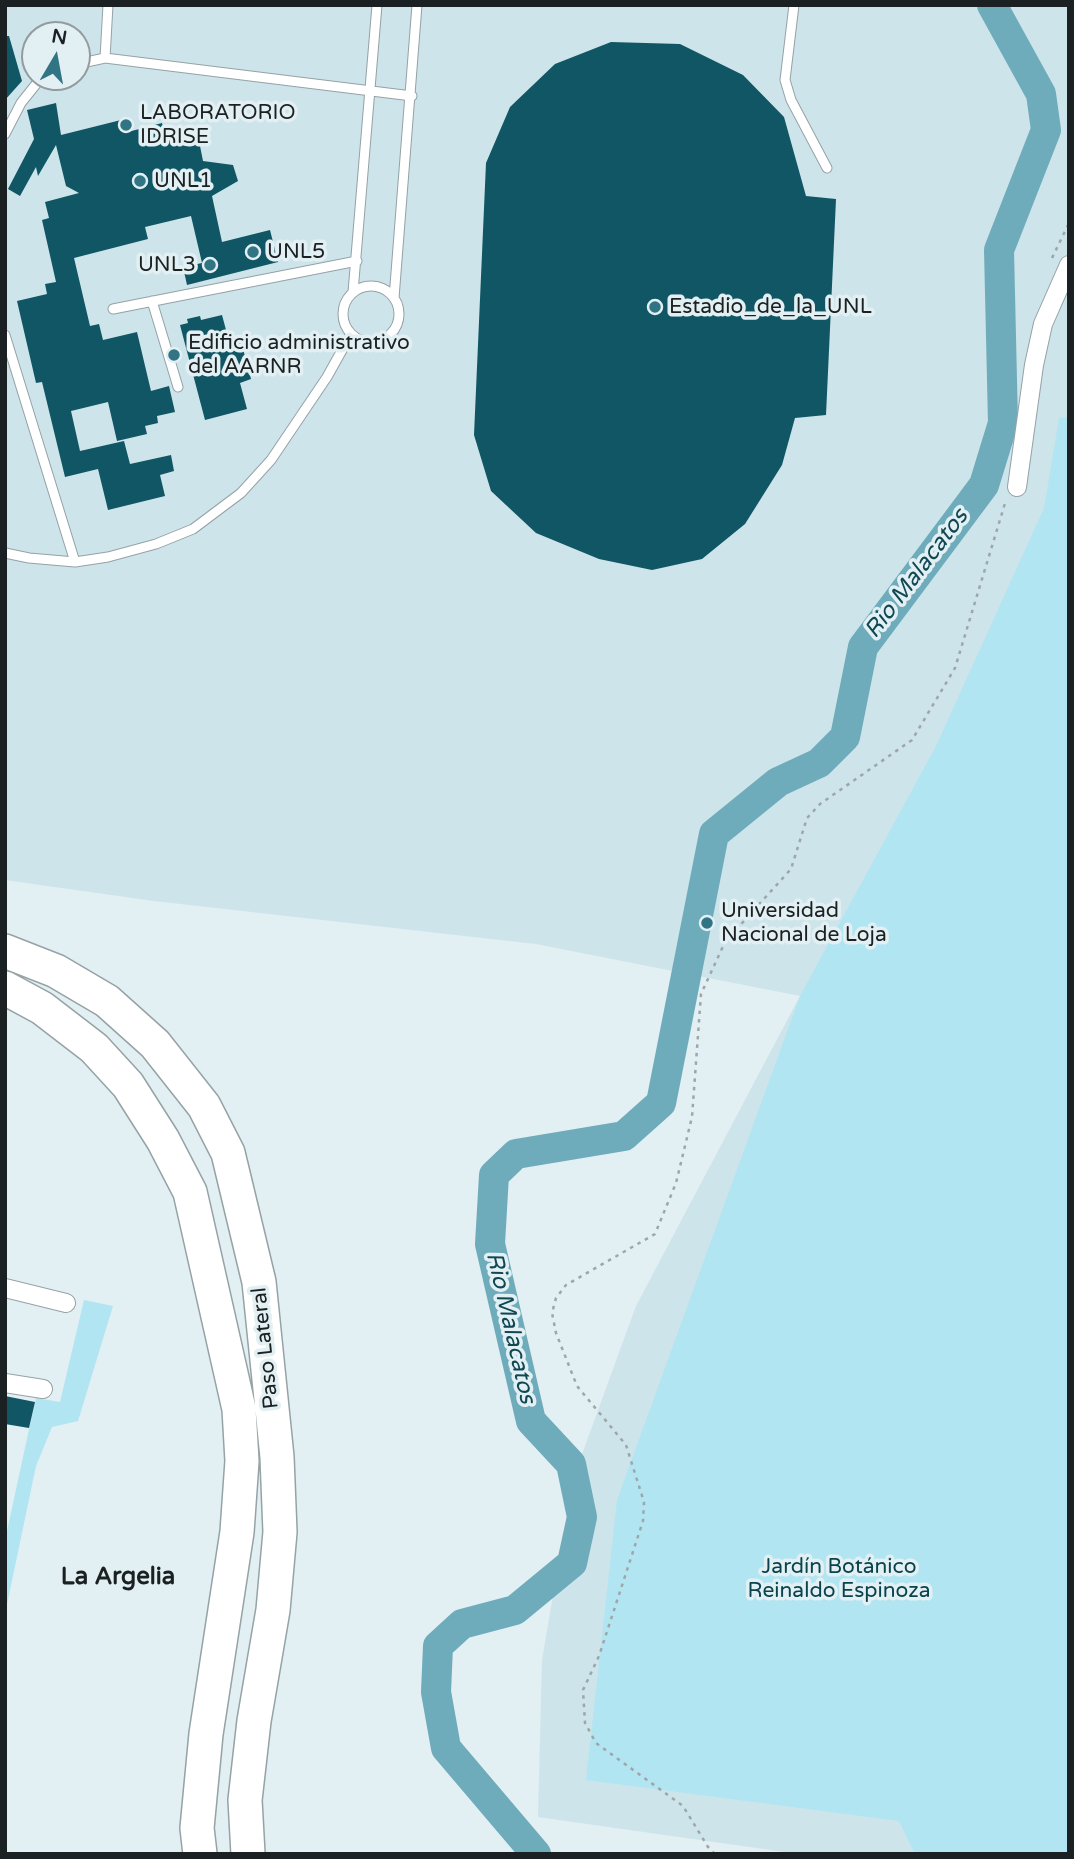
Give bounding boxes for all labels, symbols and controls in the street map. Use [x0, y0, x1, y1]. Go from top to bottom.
north arrow [21, 21, 91, 91]
text: N [50, 25, 69, 49]
place label: LABORATORIO IDRISE [140, 100, 296, 150]
marker: LABORATORIO IDRISE [118, 117, 134, 133]
place label: UNL1 [154, 168, 212, 194]
marker: UNL1 [132, 173, 148, 189]
place label: UNL5 [267, 239, 325, 265]
marker: UNL5 [245, 244, 261, 260]
place label: UNL3 [138, 252, 196, 278]
marker: UNL3 [202, 257, 218, 273]
place label: Estadio_de_la_UNL [669, 294, 872, 320]
marker: Estadio_de_la_UNL [647, 299, 663, 315]
place label: Edificio administrativo del AARNR [188, 330, 410, 380]
marker: Edificio administrativo del AARNR [166, 347, 182, 363]
water label: Rio Malacatos [860, 504, 974, 644]
place label: Universidad Nacional de Loja [721, 898, 887, 948]
marker: Universidad Nacional de Loja [699, 915, 715, 931]
water label: Rio Malacatos [479, 1250, 541, 1406]
street label: Paso Lateral [247, 1286, 285, 1410]
park label: Jardín Botánico Reinaldo Espinoza [747, 1554, 931, 1604]
district label: La Argelia [61, 1564, 175, 1592]

